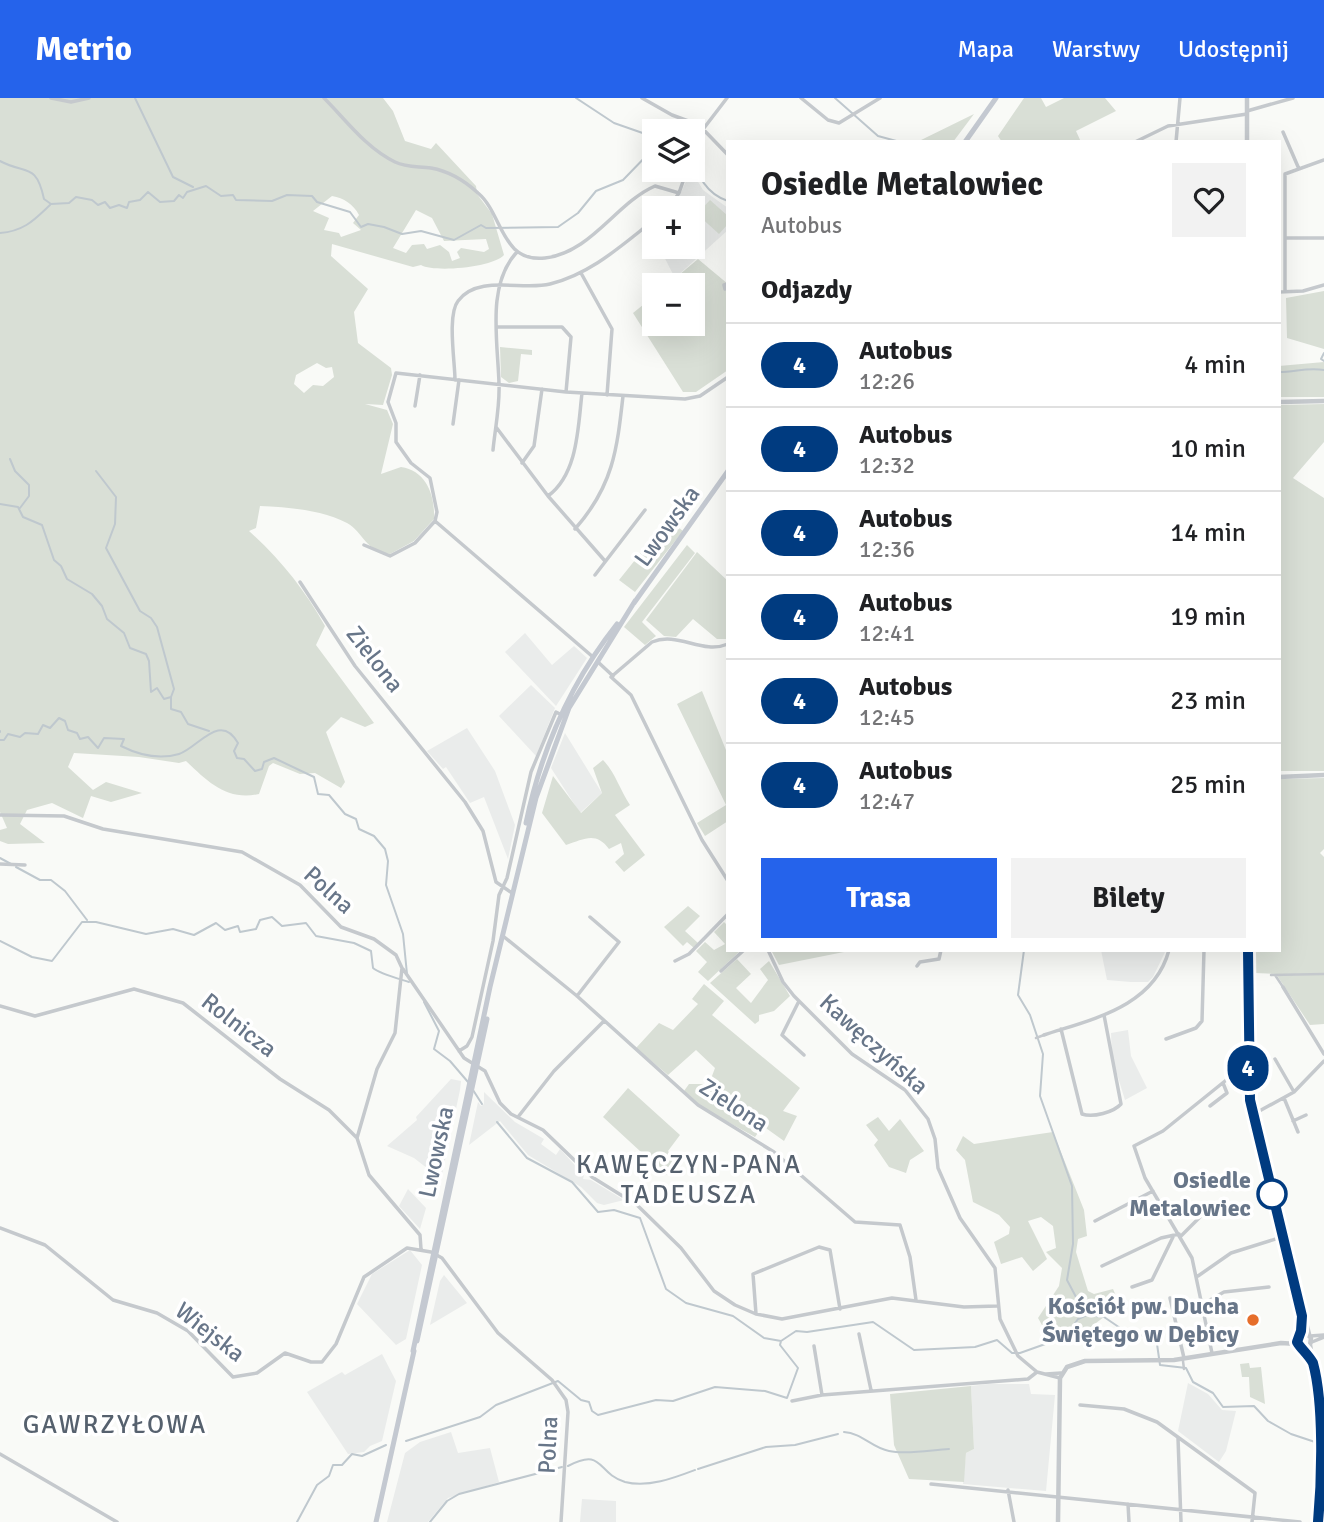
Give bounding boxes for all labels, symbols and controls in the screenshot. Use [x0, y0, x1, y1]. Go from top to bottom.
text: Metrio [35, 29, 132, 70]
text: Mapa [957, 34, 1014, 64]
text: Warstwy [1052, 34, 1140, 64]
text: Udostępnij [1178, 34, 1289, 64]
map controls [642, 119, 705, 336]
button: layers [642, 119, 705, 182]
button: heart [1172, 163, 1246, 237]
text: Osiedle Metalowiec [761, 164, 1043, 205]
button: + [642, 196, 705, 259]
text: Autobus [761, 211, 842, 240]
button: − [642, 273, 705, 336]
text: Odjazdy [761, 274, 852, 306]
text: Autobus [859, 335, 952, 367]
text: 4 min [1184, 349, 1246, 381]
text: 4 [793, 350, 806, 380]
text: 12:26 [859, 367, 915, 396]
text: Autobus [859, 419, 952, 451]
text: 10 min [1170, 433, 1246, 465]
text: 4 [793, 434, 806, 464]
text: 12:32 [859, 451, 915, 480]
street label: Lwowska [628, 480, 706, 572]
text: Autobus [859, 503, 952, 535]
text: 14 min [1170, 517, 1246, 549]
text: 4 [793, 518, 806, 548]
text: 12:36 [859, 535, 915, 564]
text: Autobus [859, 587, 952, 619]
text: 19 min [1170, 601, 1246, 633]
text: 4 [793, 602, 806, 632]
text: 12:41 [859, 619, 915, 648]
street label: Zielona [340, 620, 410, 698]
text: Autobus [859, 671, 952, 703]
text: 23 min [1170, 685, 1246, 717]
text: 4 [793, 686, 806, 716]
text: 12:45 [859, 703, 915, 732]
text: Autobus [859, 755, 952, 787]
text: 25 min [1170, 769, 1246, 801]
text: 4 [793, 770, 806, 800]
text: 12:47 [859, 787, 915, 816]
button: Trasa [761, 858, 997, 938]
button: Bilety [1011, 858, 1246, 938]
street label: Polna [298, 860, 360, 920]
street label: Rolnicza [195, 986, 283, 1064]
street label: Kawęczyńska [813, 987, 935, 1101]
line badge: 4 [1225, 1045, 1271, 1091]
text: 4 [1242, 1053, 1254, 1083]
street label: Zielona [694, 1072, 774, 1138]
street label: Lwowska [412, 1103, 460, 1201]
district label: KAWĘCZYN-PANA TADEUSZA [576, 1149, 802, 1211]
place label: Osiedle Metalowiec [1129, 1165, 1251, 1223]
marker: Osiedle Metalowiec [1257, 1179, 1287, 1209]
place label: Kościół pw. Ducha Świętego w Dębicy [1042, 1291, 1239, 1349]
street label: Wiejska [169, 1295, 251, 1369]
marker: Kościół pw. Ducha Świętego w Dębicy [1245, 1312, 1261, 1328]
district label: GAWRZYŁOWA [23, 1409, 207, 1441]
street label: Polna [532, 1415, 564, 1475]

